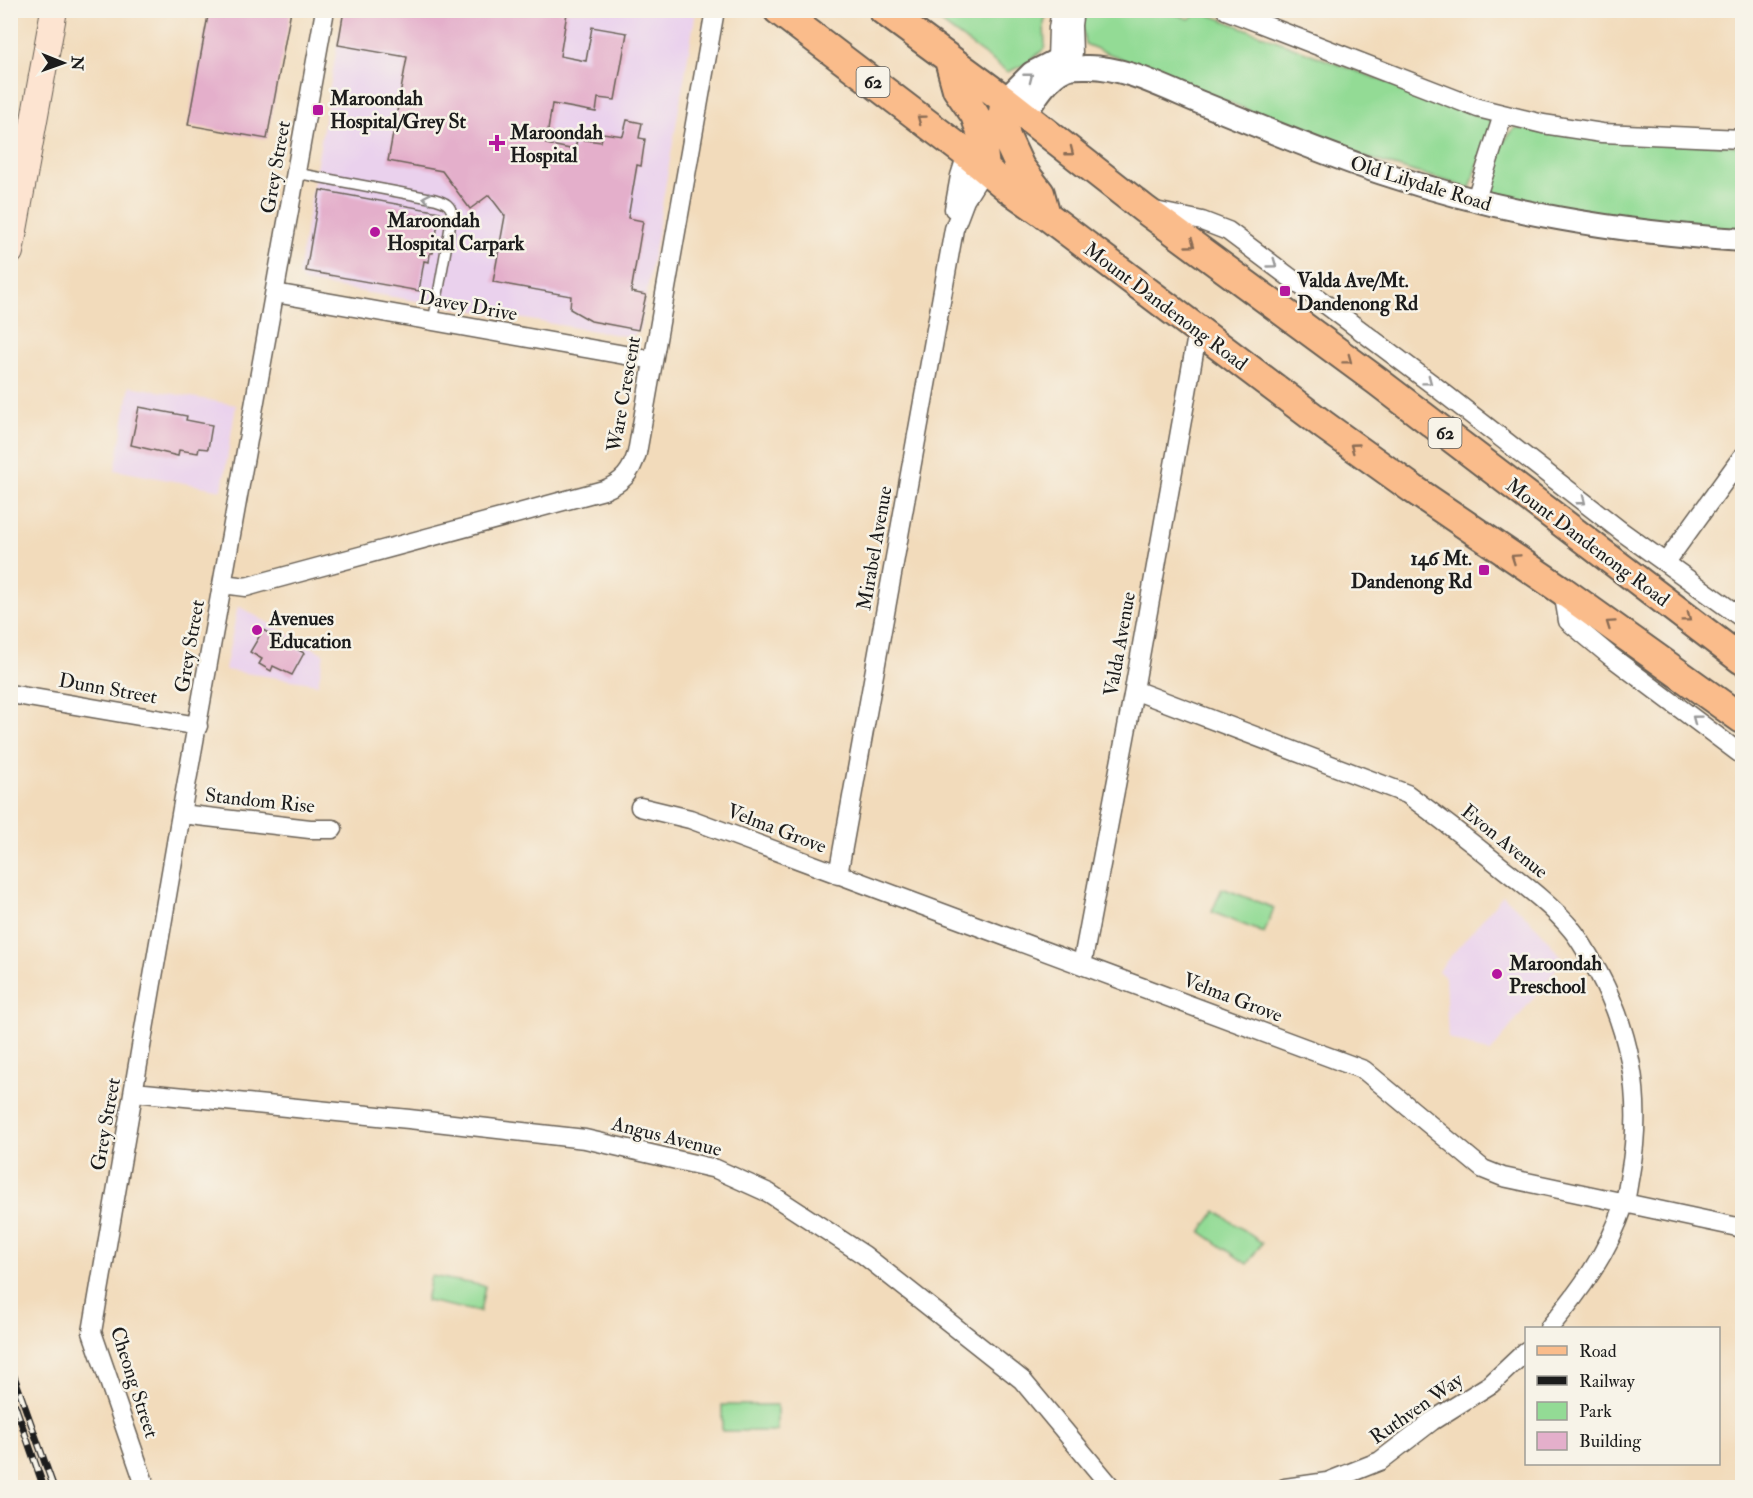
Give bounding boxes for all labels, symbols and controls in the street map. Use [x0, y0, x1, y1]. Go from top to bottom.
north arrow [33, 33, 93, 93]
text: N [67, 55, 87, 71]
road number: 62 [856, 67, 890, 97]
one-way arrow [1022, 73, 1033, 84]
place label: Maroondah Hospital/Grey St [329, 86, 467, 135]
marker: Maroondah Hospital/Grey St [311, 103, 325, 117]
one-way arrow [916, 115, 927, 126]
street label: Grey Street [255, 118, 296, 215]
place label: Maroondah Hospital [509, 120, 603, 169]
marker: Maroondah Hospital [488, 134, 506, 152]
one-way arrow [1063, 145, 1074, 156]
street label: Old Lilydale Road [1347, 150, 1495, 217]
one-way arrow [422, 192, 432, 205]
place label: Maroondah Hospital Carpark [386, 208, 525, 257]
marker: Maroondah Hospital Carpark [368, 225, 382, 239]
street label: Mount Dandenong Road [1079, 237, 1253, 376]
one-way arrow [1185, 237, 1196, 248]
one-way arrow [1266, 256, 1277, 267]
place label: Valda Ave/Mt. Dandenong Rd [1296, 268, 1418, 317]
marker: Valda Ave/Mt. Dandenong Rd [1278, 284, 1292, 298]
street label: Davey Drive [417, 285, 519, 326]
street label: Ware Crescent [601, 334, 646, 455]
one-way arrow [1342, 353, 1353, 364]
one-way arrow [1422, 374, 1433, 385]
road number: 62 [1428, 418, 1462, 448]
one-way arrow [1350, 443, 1361, 454]
street label: Mount Dandenong Road [1501, 473, 1675, 612]
street label: Mirabel Avenue [851, 484, 898, 612]
one-way arrow [1576, 493, 1587, 504]
place label: 146 Mt. Dandenong Rd [1351, 546, 1472, 595]
one-way arrow [1510, 554, 1521, 565]
marker: 146 Mt. Dandenong Rd [1477, 563, 1491, 577]
street label: Valda Avenue [1098, 590, 1141, 698]
street label: Grey Street [169, 597, 210, 694]
place label: Avenues Education [268, 606, 352, 654]
one-way arrow [1681, 610, 1692, 621]
one-way arrow [1605, 620, 1616, 631]
marker: Avenues Education [250, 623, 264, 637]
street label: Dunn Street [57, 668, 160, 710]
one-way arrow [1692, 715, 1703, 726]
street label: Standom Rise [204, 782, 316, 819]
street label: Velma Grove [724, 798, 830, 859]
street label: Evon Avenue [1456, 799, 1553, 884]
place label: Maroondah Preschool [1508, 951, 1602, 999]
street label: Velma Grove [1180, 967, 1286, 1028]
marker: Maroondah Preschool [1490, 967, 1504, 981]
street label: Grey Street [85, 1075, 126, 1172]
street label: Angus Avenue [608, 1111, 724, 1162]
street label: Cheong Street [105, 1323, 164, 1442]
legend [1525, 1327, 1720, 1465]
text: Road [1579, 1340, 1617, 1363]
street label: Ruthven Way [1365, 1367, 1469, 1450]
text: Railway [1579, 1370, 1636, 1393]
text: Park [1579, 1400, 1612, 1423]
text: Building [1579, 1430, 1642, 1453]

